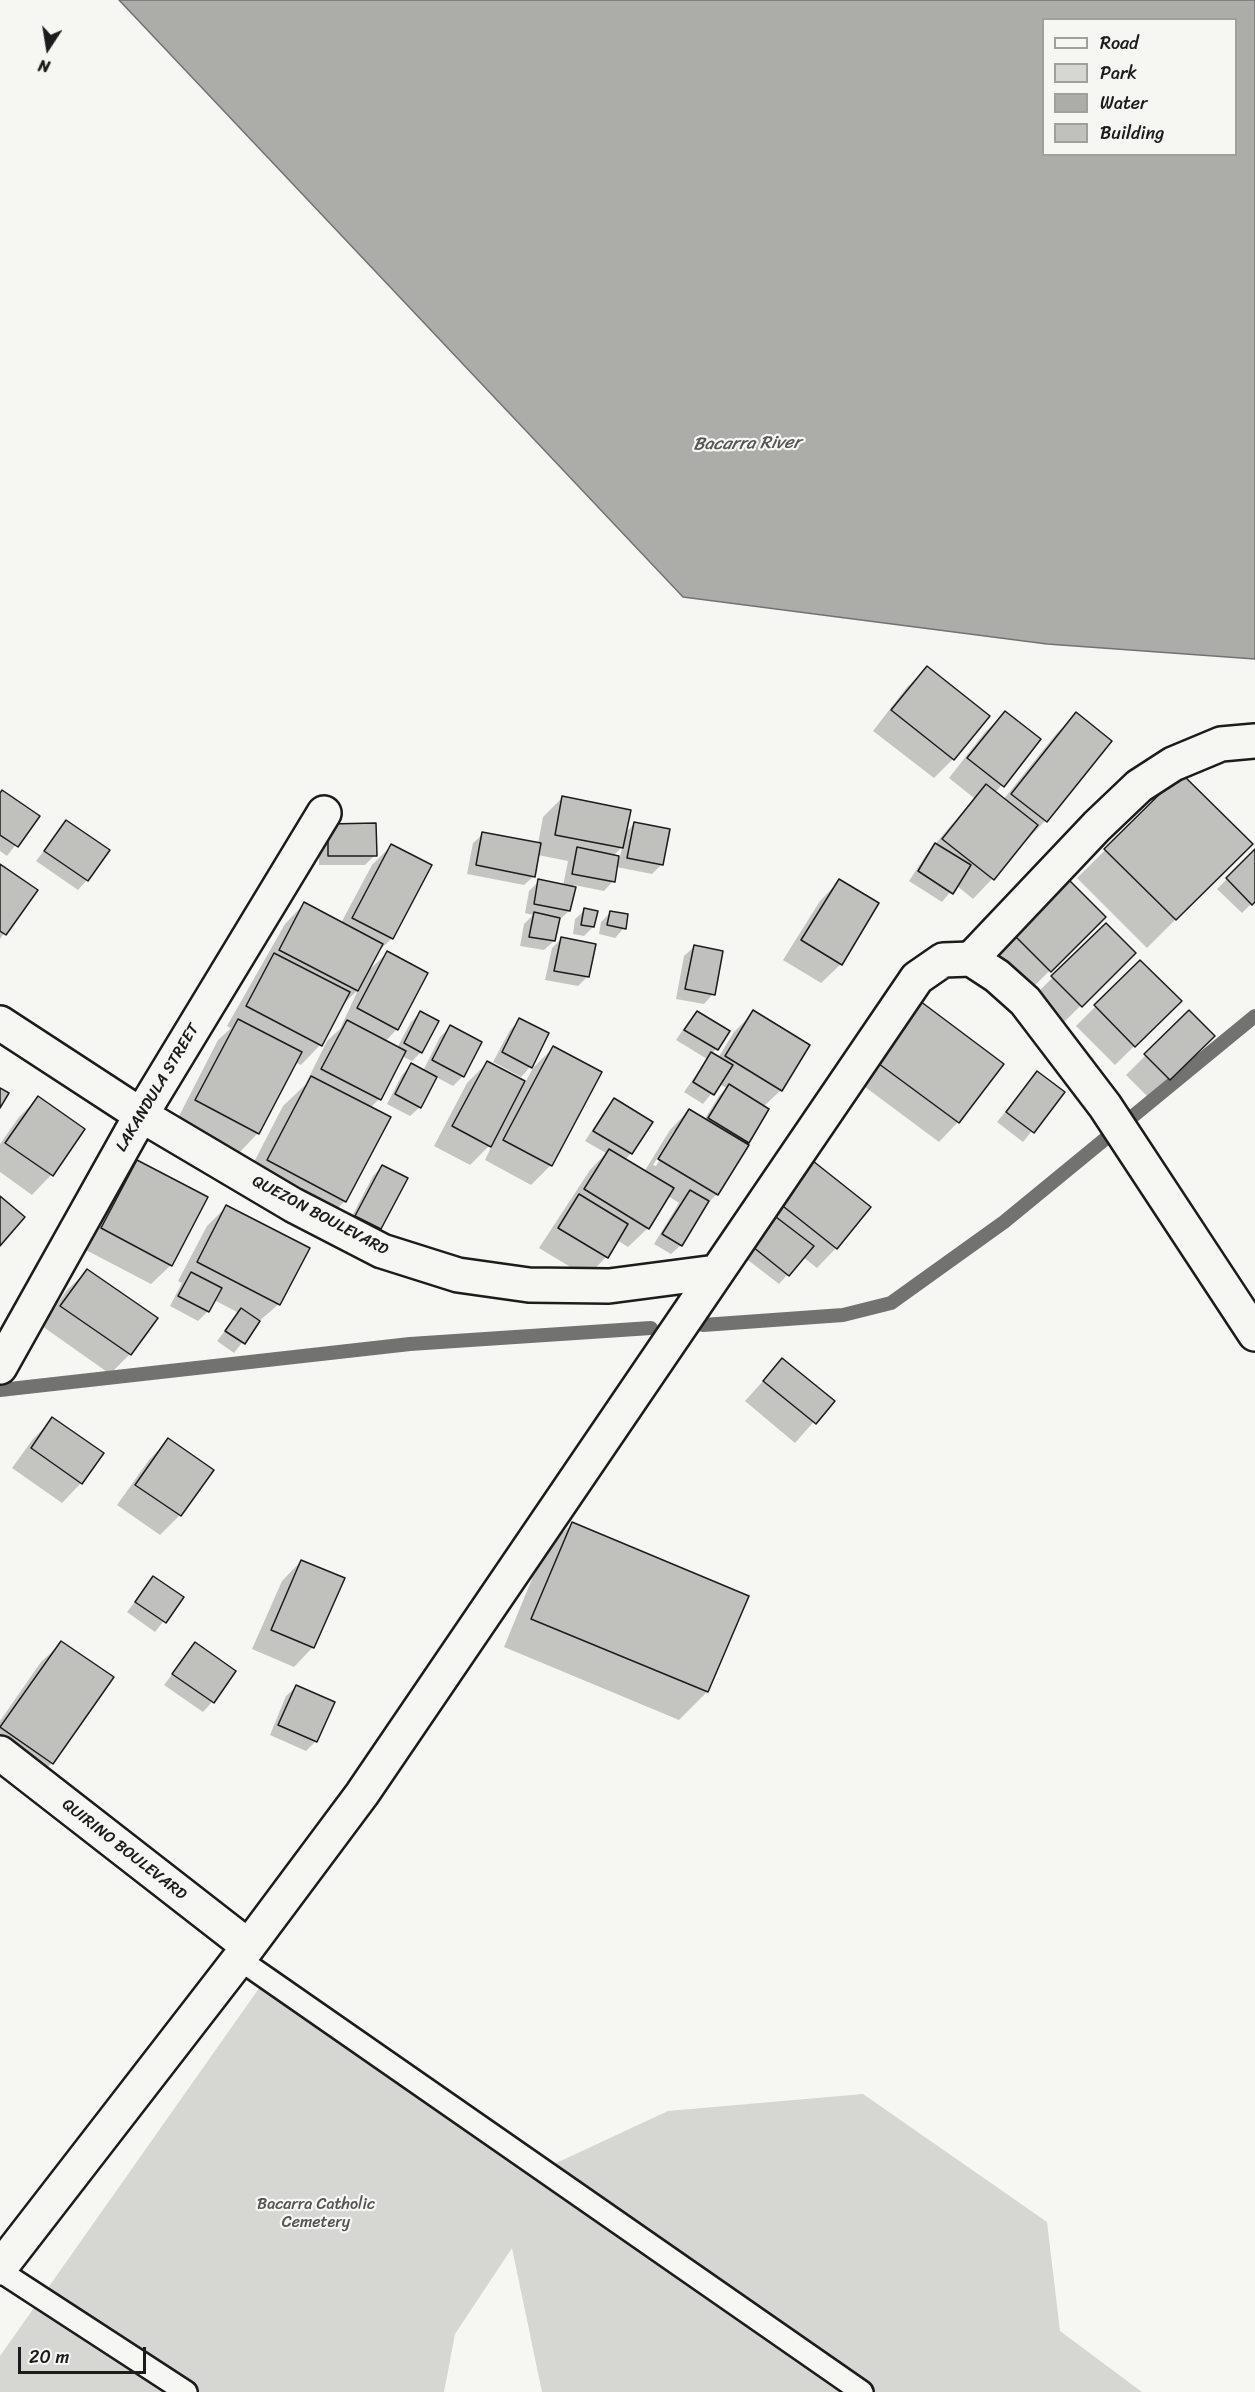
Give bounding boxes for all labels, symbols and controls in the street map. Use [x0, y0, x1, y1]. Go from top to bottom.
north arrow [18, 18, 78, 78]
legend [1042, 18, 1237, 156]
text: Road [1100, 27, 1139, 59]
text: N [36, 51, 53, 81]
text: Park [1100, 57, 1137, 89]
text: Water [1100, 87, 1147, 119]
text: Building [1100, 117, 1164, 149]
water label: Bacarra River [693, 432, 801, 456]
street label: LAKANDULA STREET [112, 1021, 204, 1155]
street label: QUEZON BOULEVARD [249, 1172, 391, 1260]
street label: QUIRINO BOULEVARD [58, 1795, 190, 1905]
park label: Bacarra Catholic Cemetery [257, 2195, 375, 2233]
scale bar [21, 2335, 148, 2373]
text: 20 m [29, 2341, 69, 2373]

